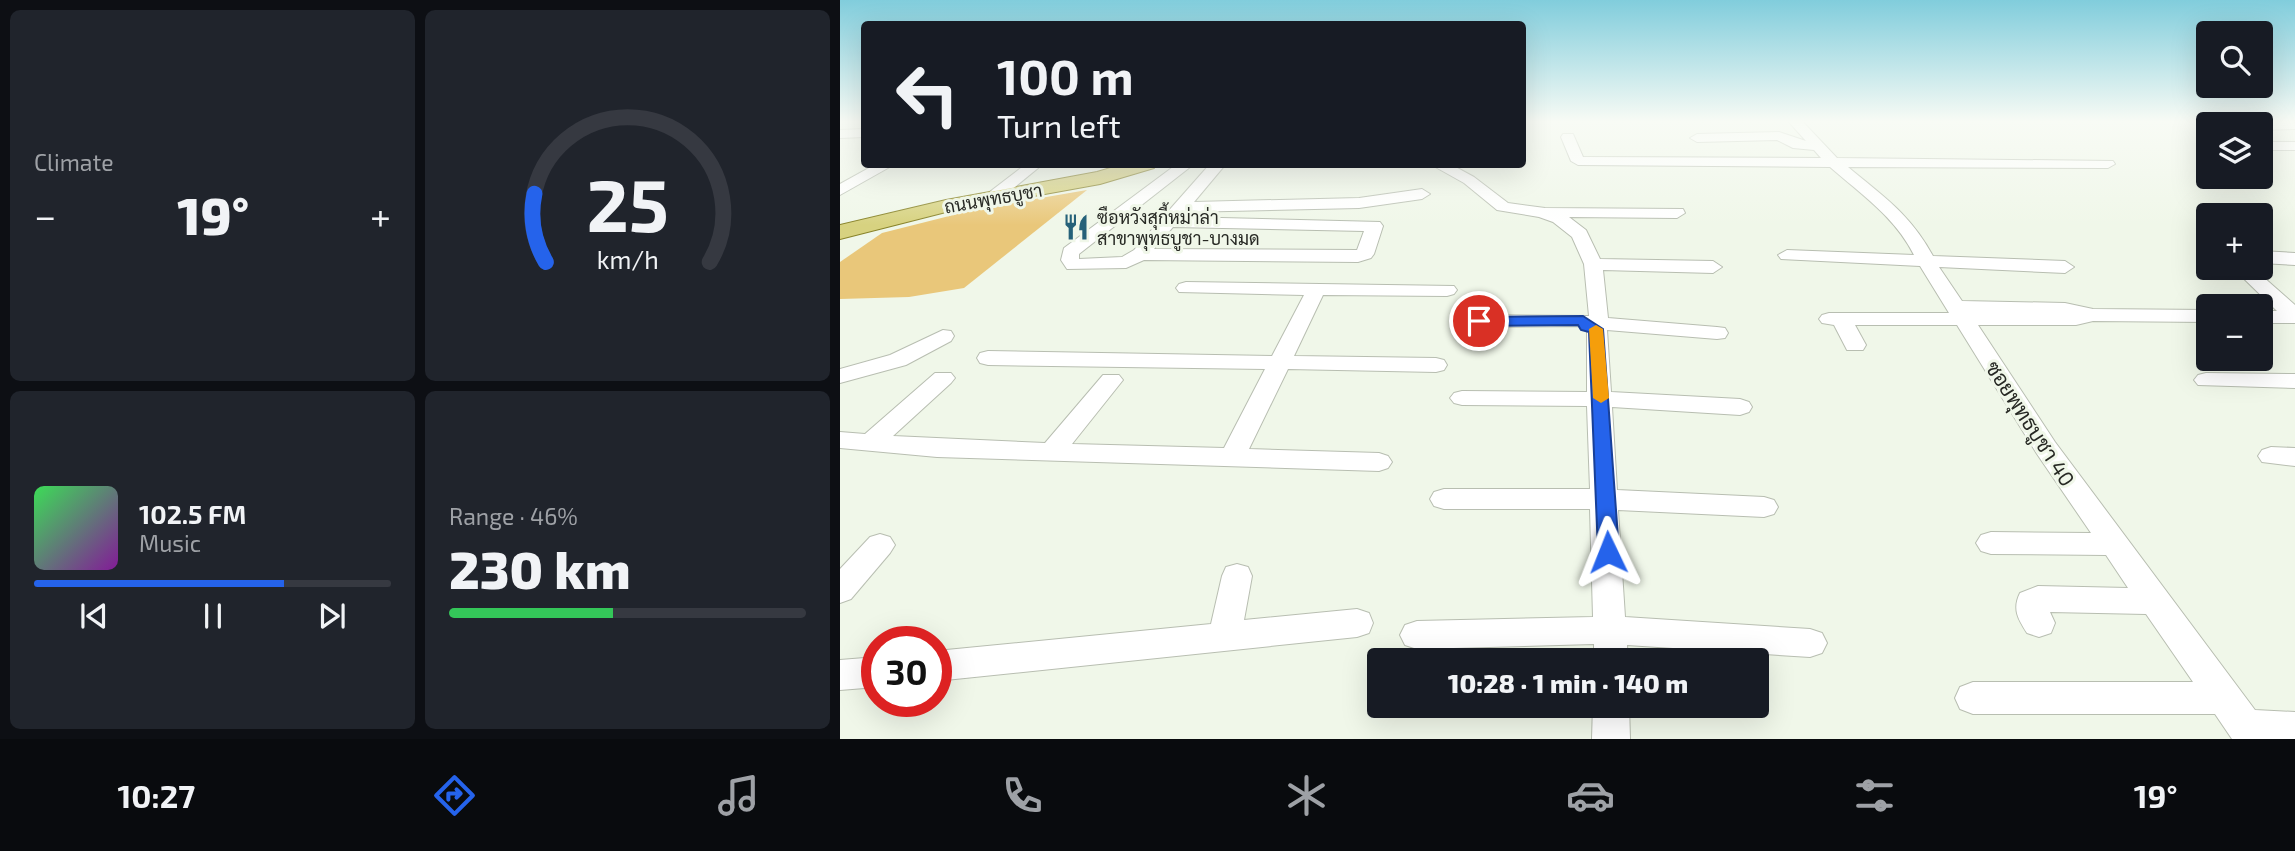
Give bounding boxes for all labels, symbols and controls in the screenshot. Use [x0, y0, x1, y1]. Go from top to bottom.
map controls [2196, 21, 2273, 371]
button: search [2196, 21, 2273, 98]
text: 100 m [997, 46, 1134, 105]
icon: left [882, 49, 973, 140]
text: Turn left [997, 106, 1121, 144]
button: layers [2196, 112, 2273, 189]
text: Climate [34, 148, 114, 176]
text: 25 [586, 159, 669, 247]
street label: ถนนพุทธบูชา [942, 179, 1044, 220]
text: 19° [177, 183, 249, 245]
text: − [34, 192, 56, 238]
text: + [370, 192, 391, 238]
place label: ซือหวังสุกี้หม่าล่า สาขาพุทธบูชา-บางมด [1097, 202, 1260, 252]
button: + [2196, 203, 2273, 280]
restaurant icon: ซือหวังสุกี้หม่าล่า สาขาพุทธบูชา-บางมด [1061, 212, 1091, 242]
text: km/h [596, 243, 659, 273]
pin [1449, 291, 1509, 351]
button: − [2196, 294, 2273, 371]
icon: arrive [1460, 302, 1498, 340]
street label: ซอยพุทธบูชา 40 [1978, 356, 2081, 492]
text: 102.5 FM [139, 498, 246, 529]
text: Range · 46% [449, 502, 578, 530]
position arrow [1571, 515, 1645, 589]
text: Music [139, 529, 201, 557]
text: 230 km [449, 537, 631, 599]
icon: previous [75, 597, 113, 635]
icon: pause [194, 597, 232, 635]
icon: next [313, 597, 351, 635]
speed limit sign: 30 [861, 626, 952, 717]
text: 10:28 · 1 min · 140 m [1448, 667, 1688, 698]
icon: directions [430, 771, 479, 820]
icon: music [714, 771, 763, 820]
icon: phone [998, 771, 1047, 820]
icon: climate [1282, 771, 1331, 820]
icon: car [1566, 771, 1615, 820]
icon: filters [1850, 771, 1899, 820]
text: 10:27 [117, 776, 195, 814]
text: 19° [2134, 776, 2177, 814]

